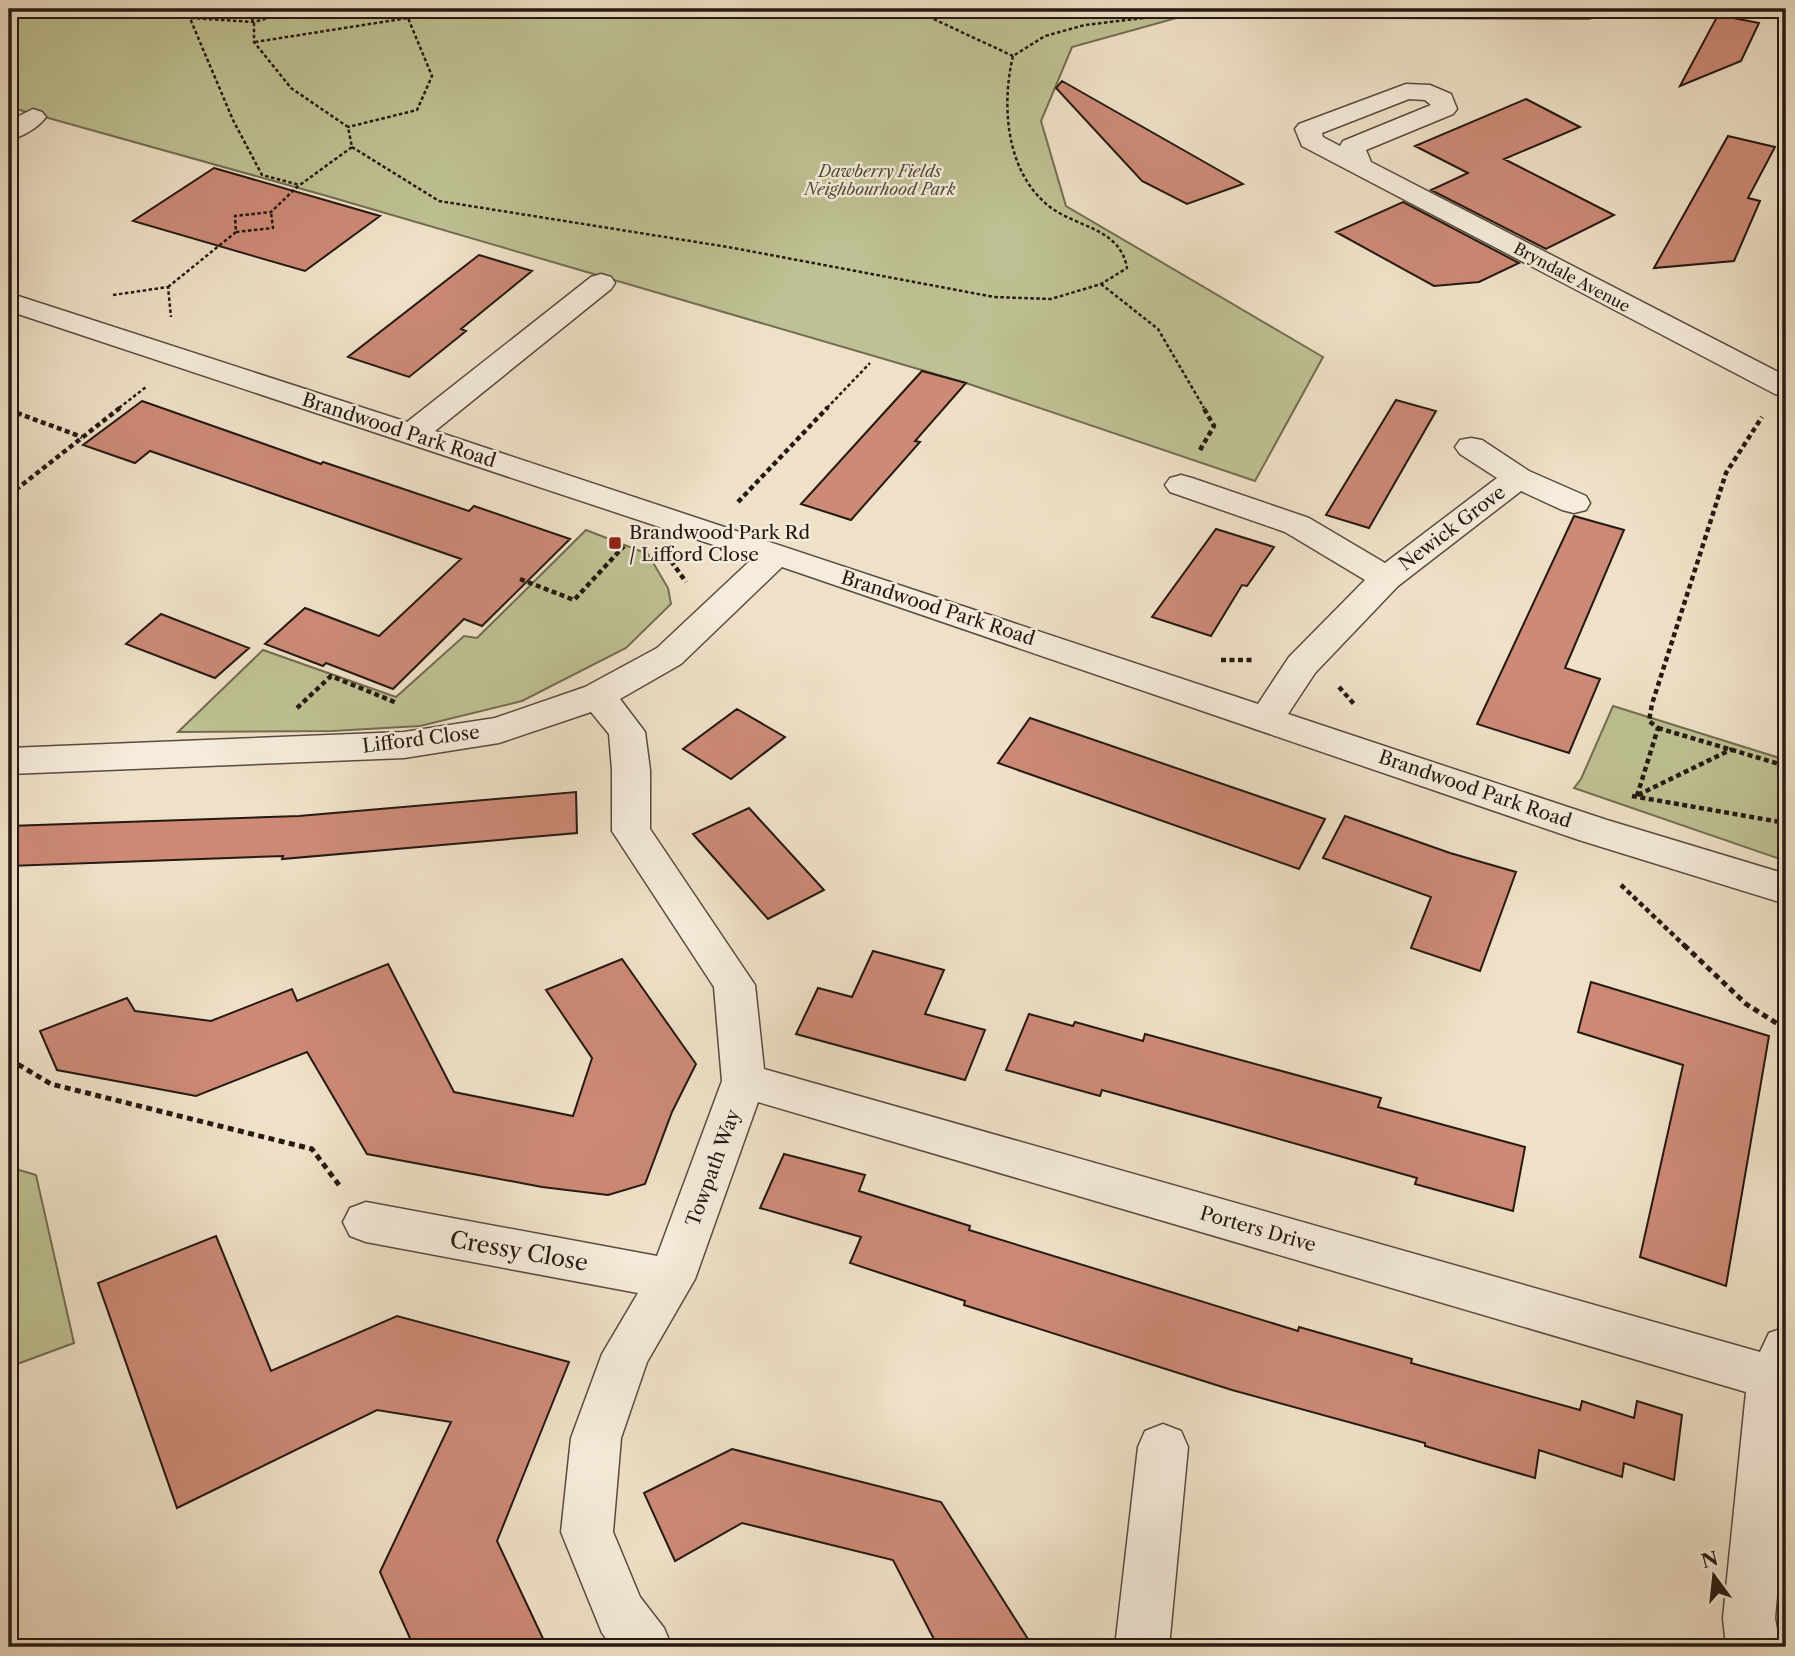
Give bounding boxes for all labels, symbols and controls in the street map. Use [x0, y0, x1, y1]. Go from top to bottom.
park label: Dawberry Fields Neighbourhood Park [803, 161, 956, 199]
street label: Bryndale Avenue [1510, 238, 1634, 316]
street label: Brandwood Park Road [299, 388, 499, 472]
street label: Newick Grove [1394, 481, 1510, 575]
place label: Brandwood Park Rd / Lifford Close [629, 521, 810, 566]
marker: Brandwood Park Rd / Lifford Close [607, 535, 623, 551]
street label: Brandwood Park Road [838, 566, 1038, 650]
street label: Lifford Close [361, 720, 481, 758]
street label: Brandwood Park Road [1376, 745, 1575, 833]
street label: Towpath Way [681, 1106, 745, 1230]
street label: Porters Drive [1197, 1201, 1319, 1257]
street label: Cressy Close [448, 1225, 590, 1277]
north arrow [1680, 1540, 1750, 1610]
text: N [1699, 1547, 1721, 1573]

